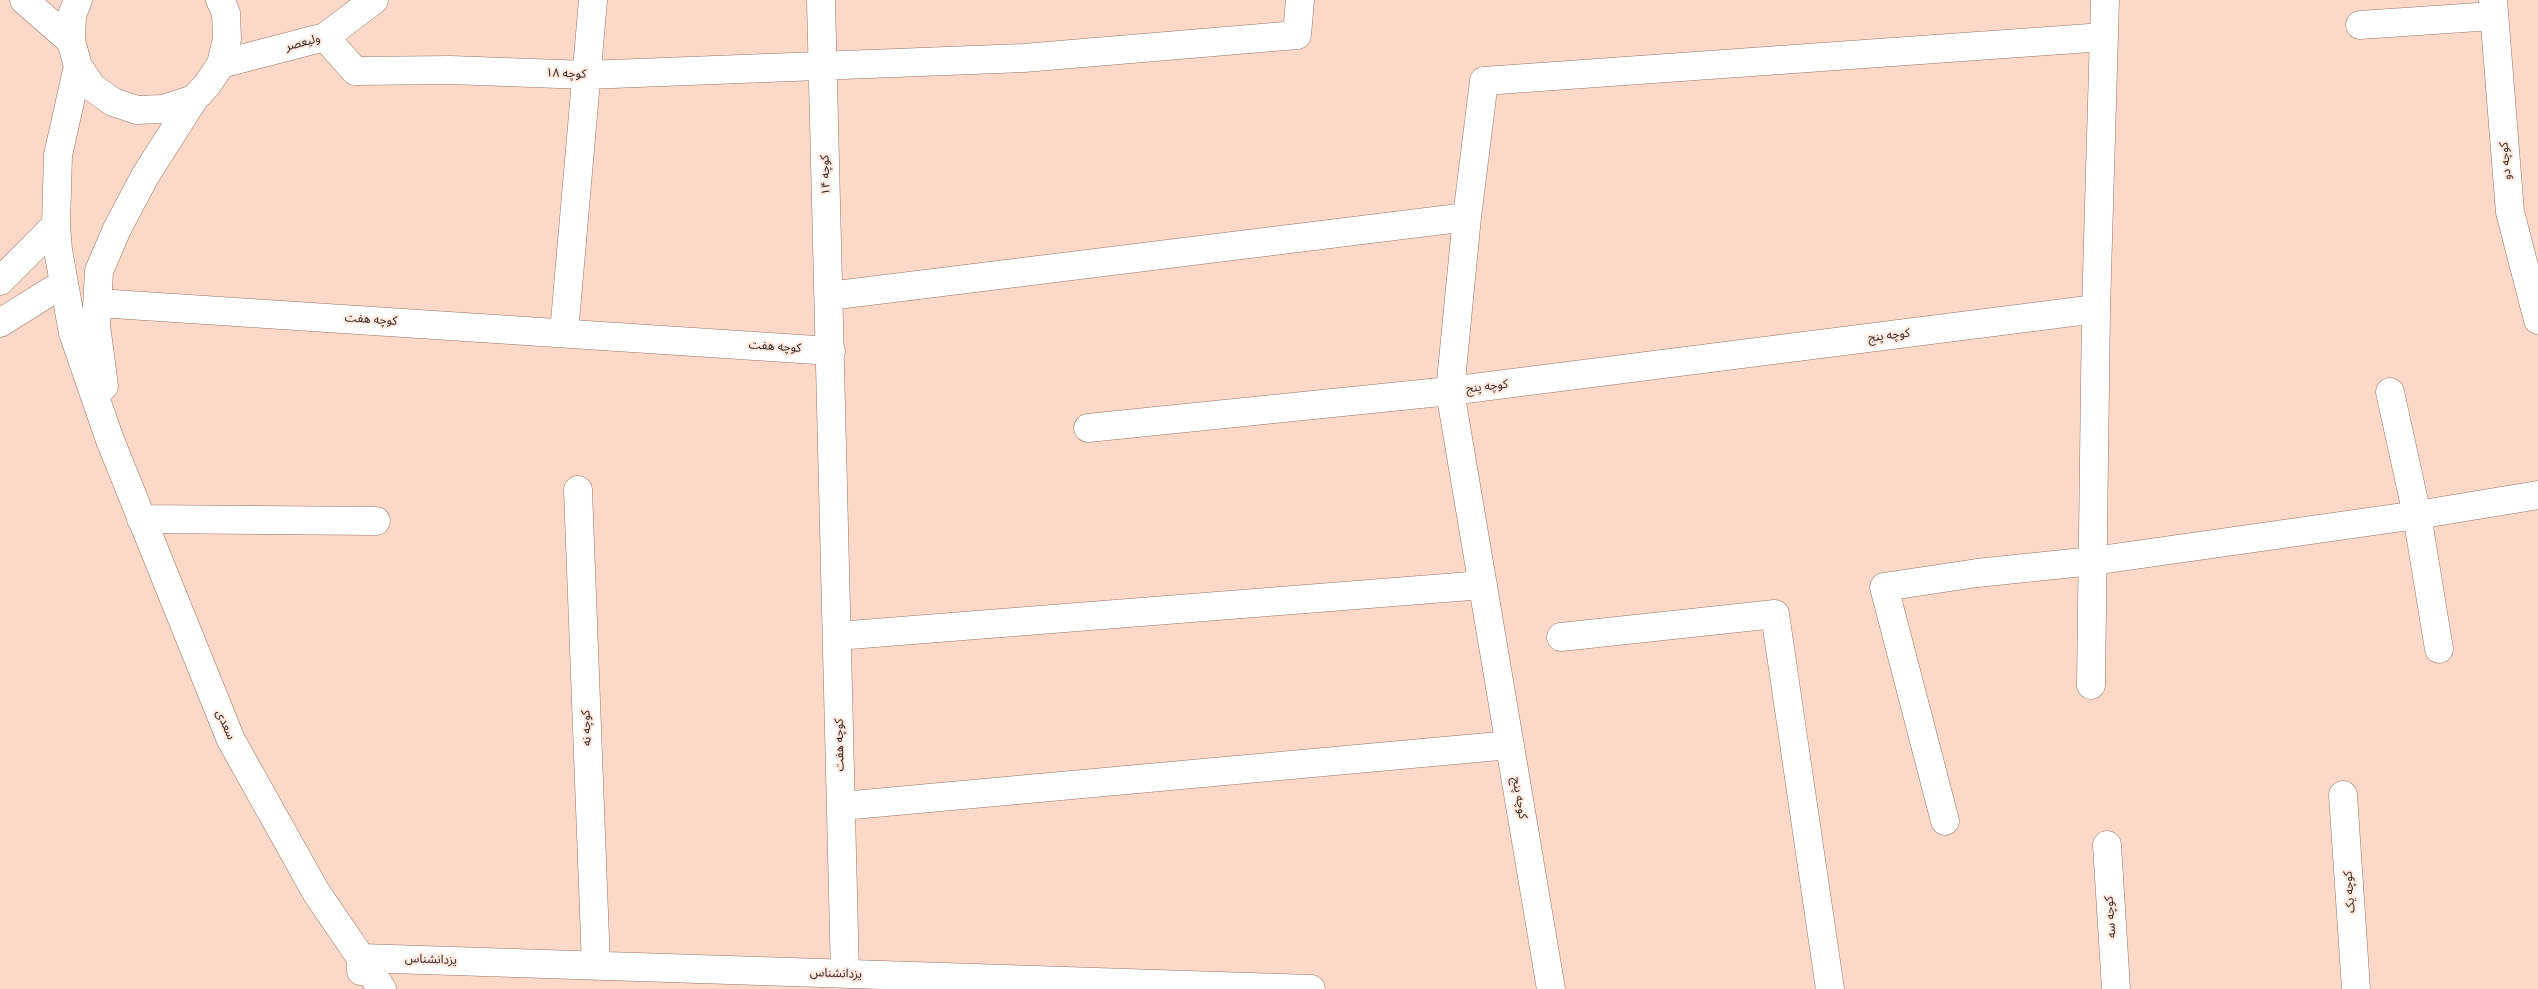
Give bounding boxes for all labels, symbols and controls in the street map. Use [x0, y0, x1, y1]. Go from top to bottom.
street label: ولیعصر [284, 31, 322, 55]
street label: کوچه ۱۸ [546, 66, 586, 82]
street label: کوچه دو [2497, 142, 2515, 180]
street label: کوچه ۱۴ [818, 155, 834, 195]
street label: کوچه هفت [344, 311, 398, 329]
street label: کوچه پنج [1867, 326, 1911, 346]
street label: کوچه هفت [748, 338, 802, 356]
street label: کوچه پنج [1465, 377, 1509, 397]
street label: سعدی [212, 708, 238, 742]
street label: کوچه نه [579, 710, 595, 746]
street label: کوچه هفت [832, 719, 848, 771]
street label: کوچه پنج [1508, 776, 1530, 820]
street label: کوچه یک [2341, 871, 2359, 913]
street label: کوچه سه [2102, 896, 2120, 938]
street label: یزدانشناس [405, 952, 457, 968]
street label: یزدانشناس [810, 966, 862, 982]

